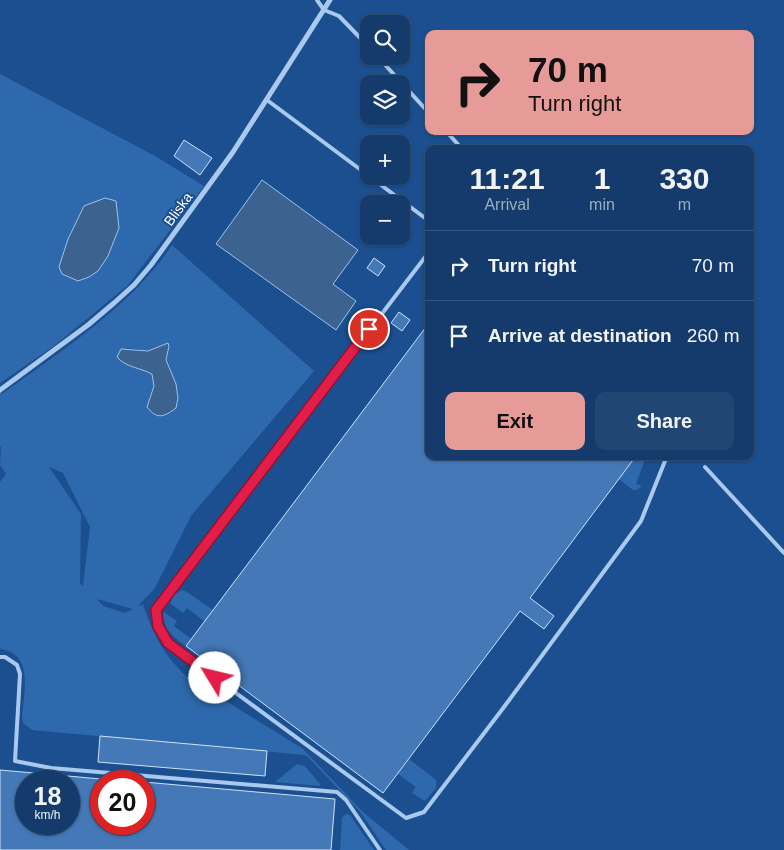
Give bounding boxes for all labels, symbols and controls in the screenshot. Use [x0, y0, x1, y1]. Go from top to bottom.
map controls [360, 15, 410, 245]
button: search [360, 15, 410, 65]
icon: right [445, 50, 510, 115]
text: 70 m [528, 50, 608, 89]
button: layers [360, 75, 410, 125]
text: Turn right [528, 91, 621, 116]
button: + [360, 135, 410, 185]
text: 11:21 [470, 162, 545, 195]
text: 1 [594, 162, 610, 195]
text: 330 [659, 162, 709, 195]
street label: Bliska [161, 189, 196, 229]
button: − [360, 195, 410, 245]
text: Arrival [484, 196, 530, 213]
text: min [589, 196, 615, 213]
text: m [678, 196, 691, 213]
icon: right [445, 252, 473, 280]
text: Turn right [488, 255, 576, 276]
text: 70 m [692, 255, 734, 276]
pin [348, 308, 390, 350]
icon: arrive [355, 315, 383, 343]
icon: arrive [445, 322, 473, 350]
text: Arrive at destination [488, 325, 672, 346]
text: 260 m [687, 325, 740, 346]
button: Exit [445, 392, 585, 450]
button: Share [595, 392, 734, 450]
position arrow [188, 651, 240, 703]
speed limit sign: 20 [90, 770, 155, 835]
text: 18 [34, 782, 61, 810]
text: km/h [34, 808, 61, 822]

